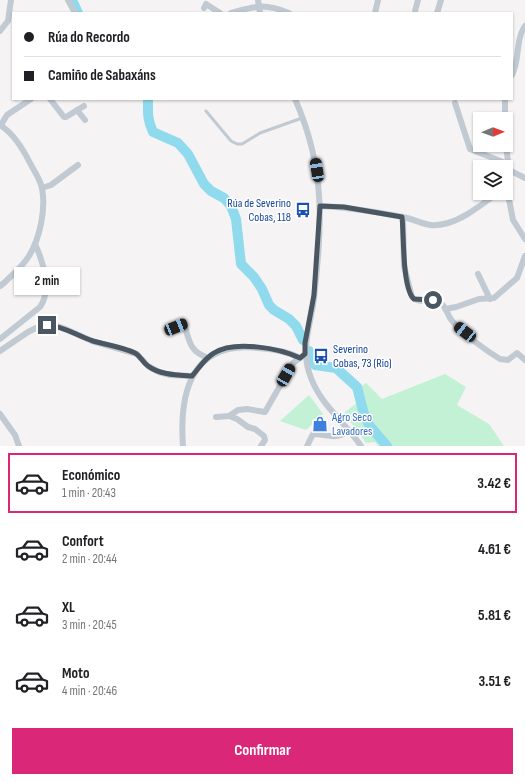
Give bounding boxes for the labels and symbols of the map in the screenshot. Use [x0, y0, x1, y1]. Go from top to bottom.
north arrow [473, 112, 513, 152]
car [309, 157, 325, 183]
place label: Rúa de Severino Cobas, 118 [227, 196, 291, 225]
bus stop icon: Rúa de Severino Cobas, 118 [294, 201, 312, 219]
callout: 2 min [14, 267, 80, 295]
route start [424, 291, 442, 309]
route end [38, 316, 56, 334]
car [163, 317, 189, 337]
car [452, 320, 478, 344]
place label: Severino Cobas, 73 (Rio) [333, 342, 392, 371]
bus stop icon: Severino Cobas, 73 (Rio) [312, 347, 330, 365]
car [275, 362, 297, 388]
place label: Agro Seco Lavadores [331, 410, 372, 439]
shop icon: Agro Seco Lavadores [311, 415, 329, 433]

